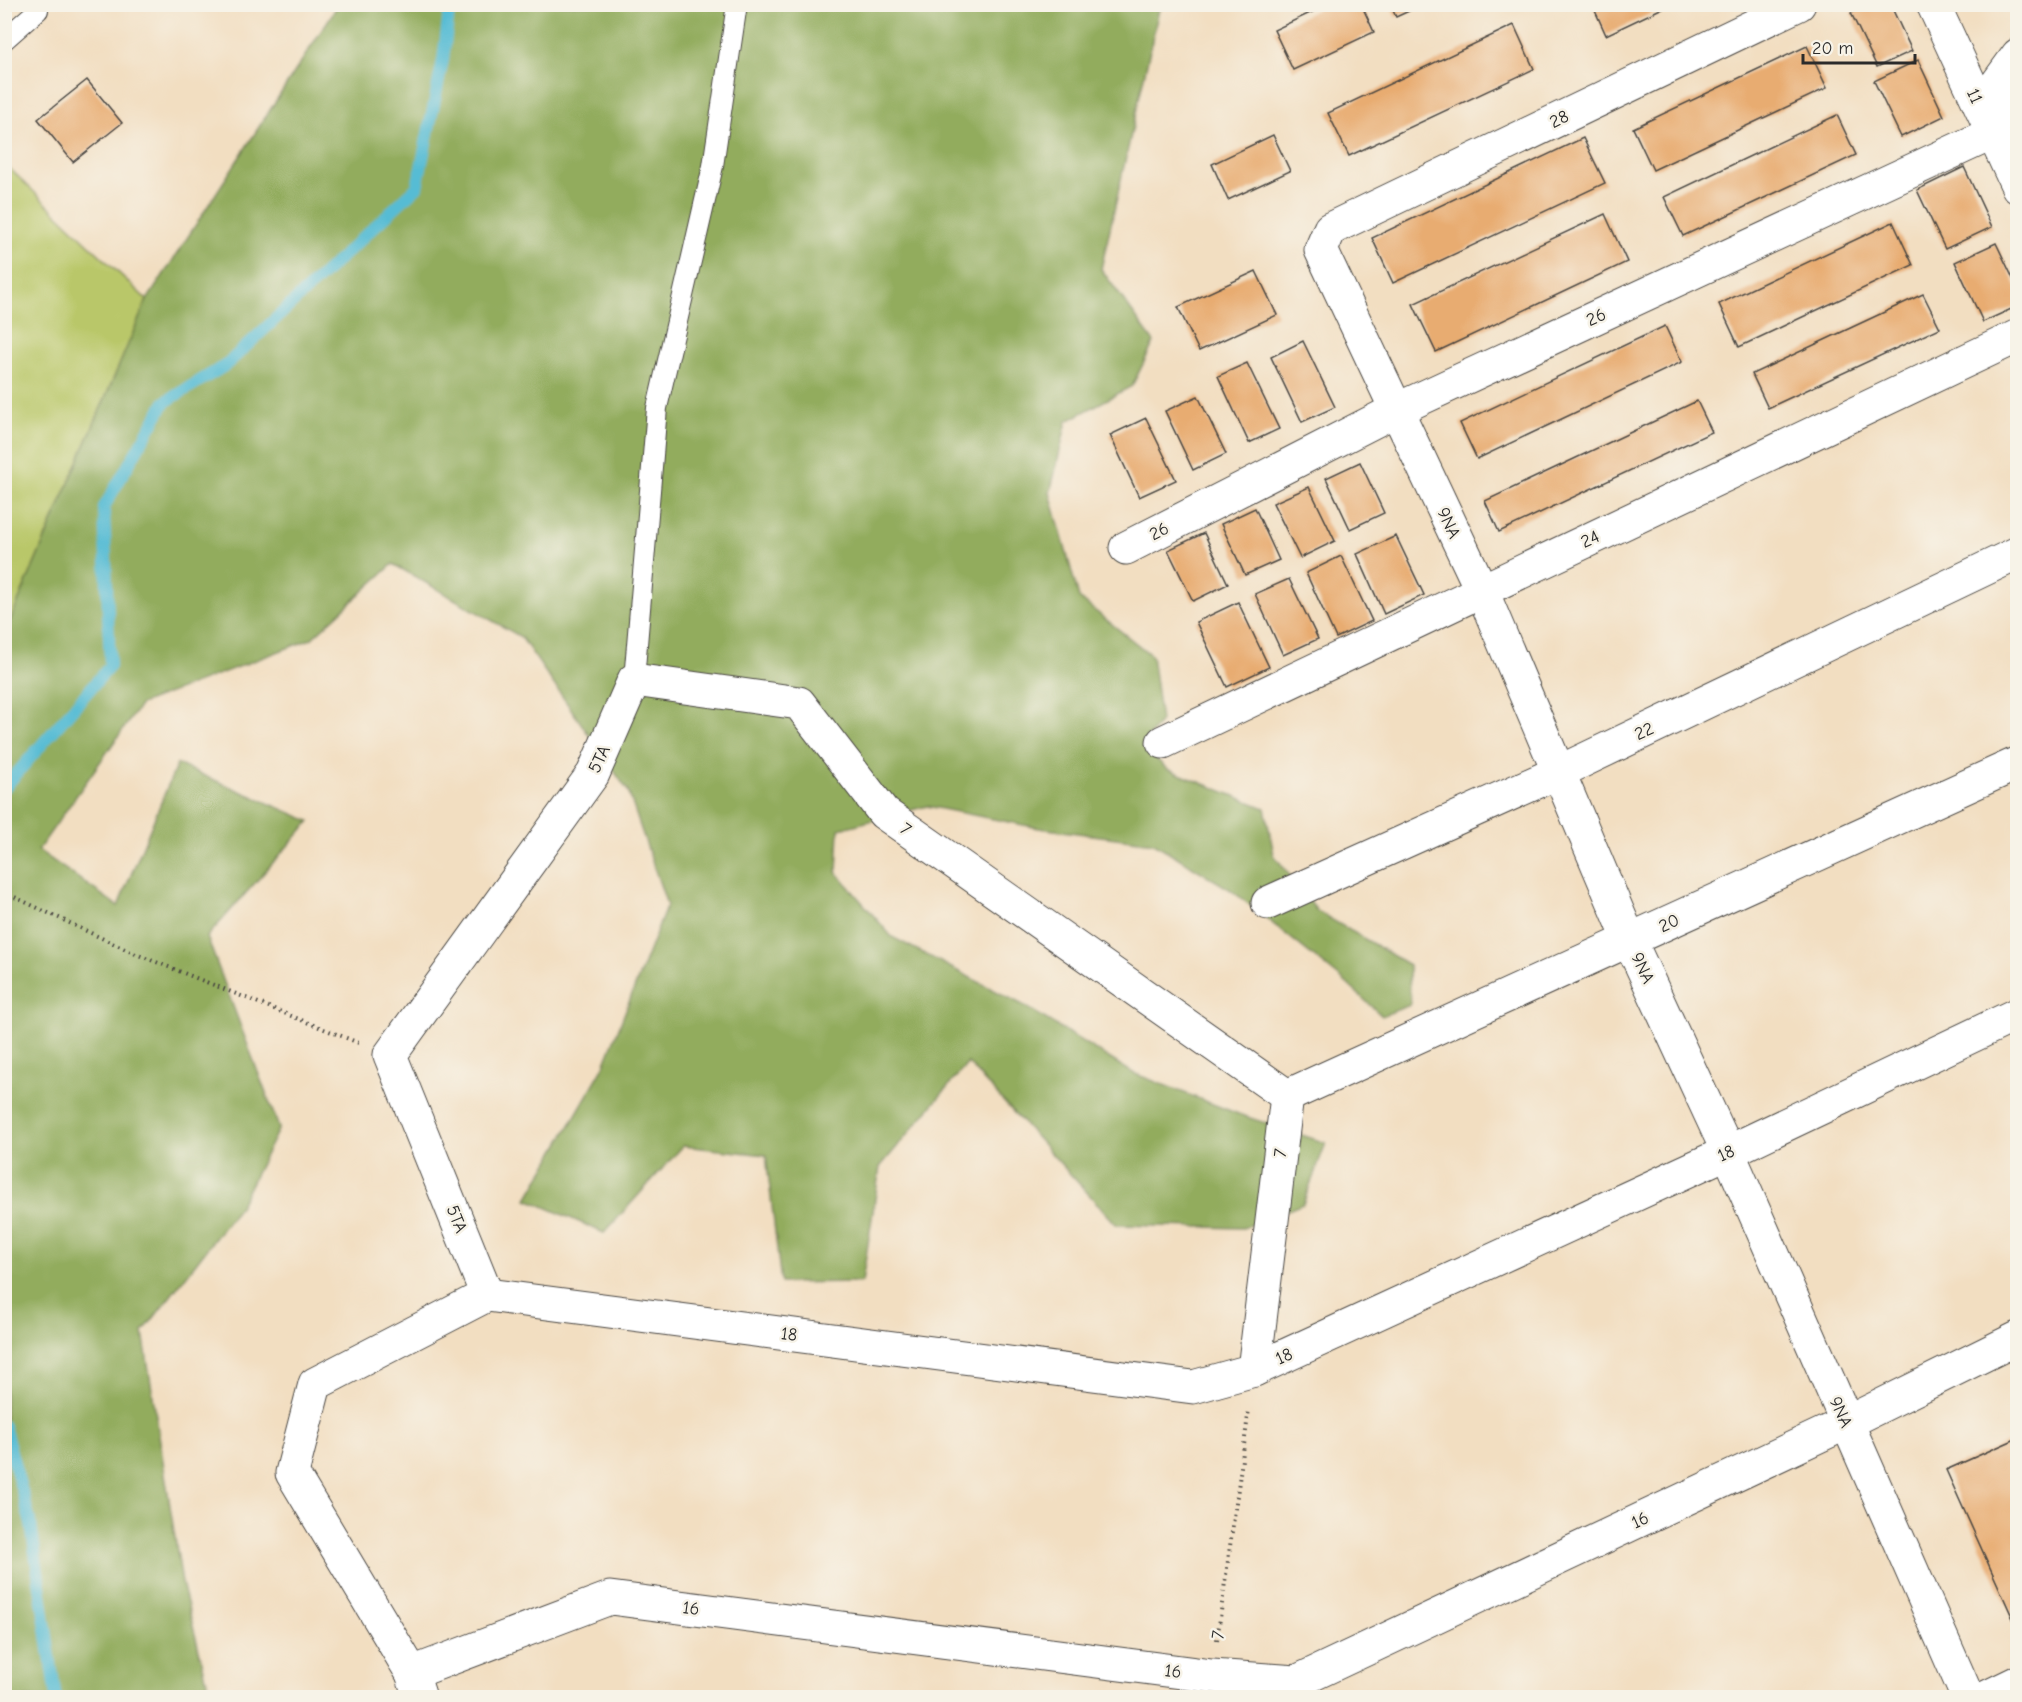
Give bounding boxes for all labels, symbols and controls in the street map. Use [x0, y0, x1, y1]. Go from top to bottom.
scale bar [1803, 27, 1916, 65]
text: 20 m [1812, 38, 1853, 59]
street label: 11 [1962, 85, 1987, 107]
street label: 28 [1546, 106, 1572, 133]
street label: 26 [1583, 304, 1609, 331]
street label: 9NA [1432, 504, 1465, 542]
street label: 26 [1146, 518, 1173, 545]
street label: 24 [1578, 526, 1603, 553]
street label: 22 [1631, 718, 1657, 745]
street label: 5TA [584, 742, 615, 776]
street label: 7 [896, 818, 916, 841]
street label: 20 [1656, 910, 1683, 937]
street label: 9NA [1626, 949, 1659, 987]
street label: 18 [1714, 1140, 1738, 1166]
street label: 7 [1270, 1147, 1291, 1159]
street label: 5TA [442, 1202, 472, 1236]
street label: 18 [780, 1323, 798, 1346]
street label: 18 [1272, 1343, 1296, 1369]
street label: 9NA [1824, 1393, 1857, 1431]
street label: 16 [1628, 1507, 1652, 1534]
street label: 16 [681, 1597, 701, 1620]
street label: 7 [1208, 1629, 1230, 1641]
street label: 16 [1163, 1660, 1183, 1683]

